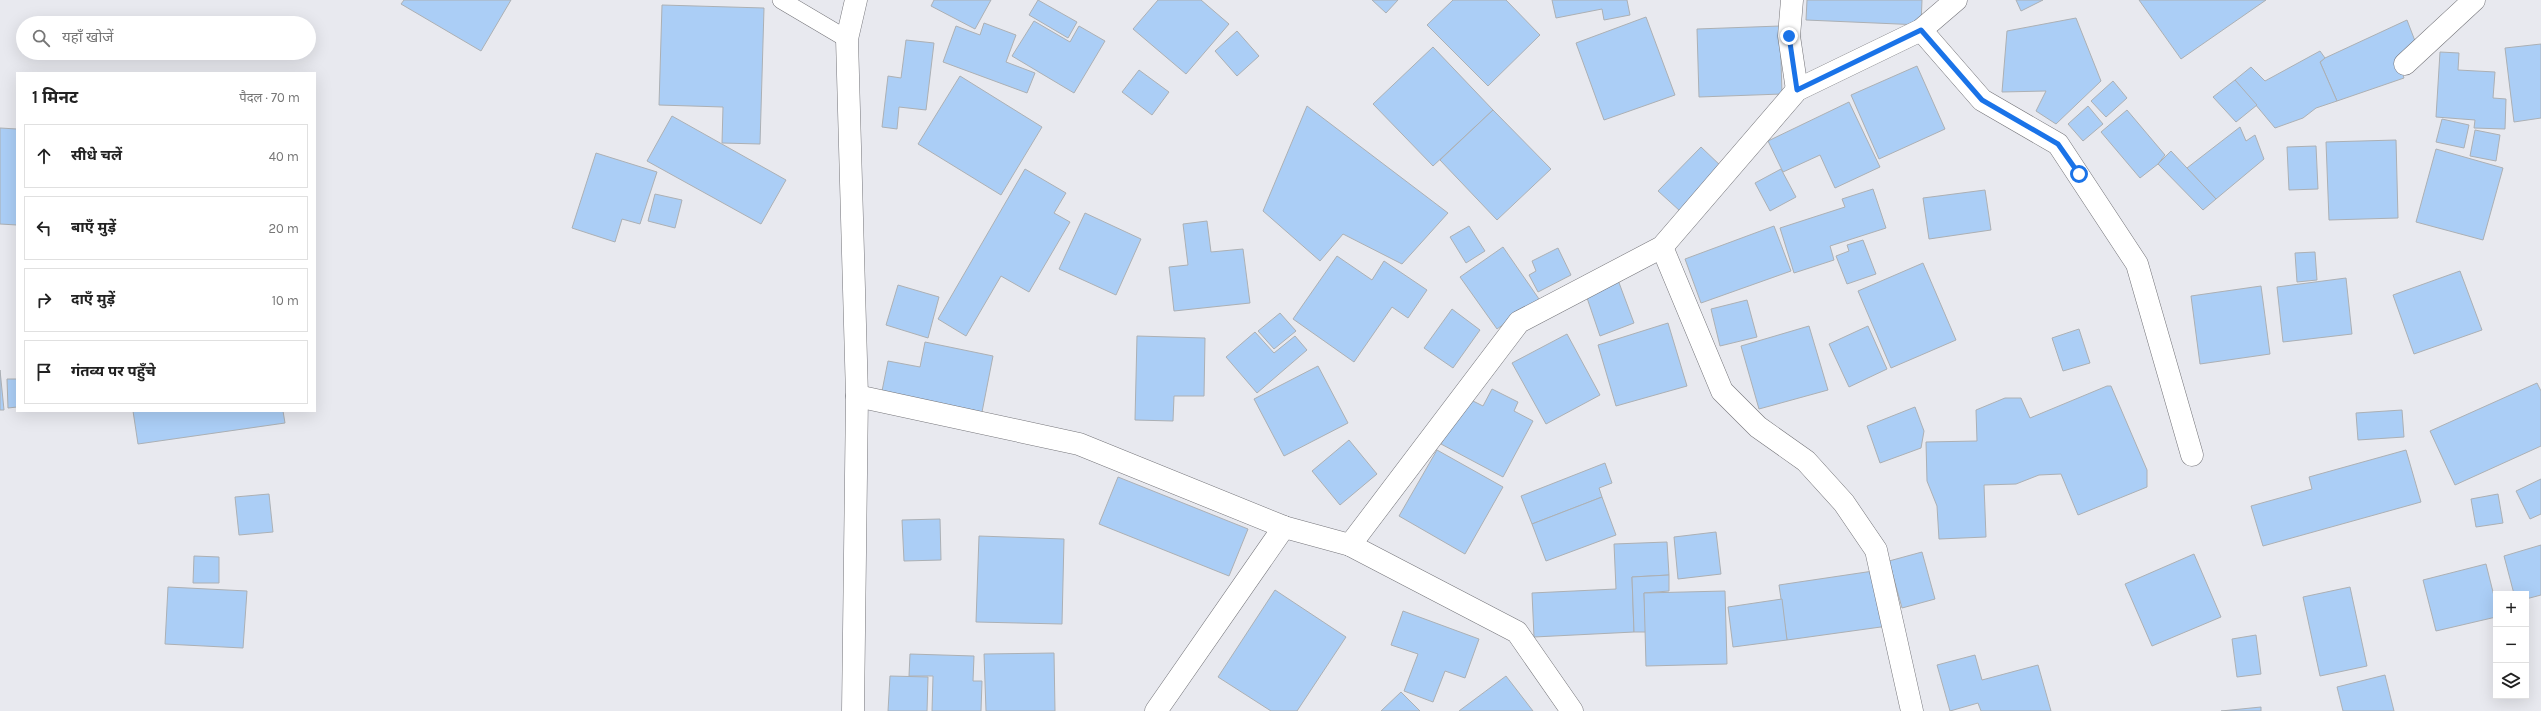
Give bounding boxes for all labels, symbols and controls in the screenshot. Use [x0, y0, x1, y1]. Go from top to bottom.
search box [16, 16, 316, 60]
icon: search [30, 27, 52, 49]
route end [1780, 27, 1798, 45]
text: यहाँ खोजें [62, 28, 113, 46]
text: 1 मिनट [32, 87, 78, 107]
text: पैदल · 70 m [239, 90, 300, 105]
icon: ahead [33, 145, 55, 167]
text: सीधे चलें [71, 146, 122, 164]
text: 40 m [269, 149, 299, 164]
route start [2070, 165, 2088, 183]
icon: left [33, 217, 55, 239]
text: बाएँ मुड़ें [71, 218, 116, 236]
text: 20 m [269, 221, 299, 236]
icon: right [33, 289, 55, 311]
text: दाएँ मुड़ें [71, 290, 115, 308]
text: 10 m [272, 293, 299, 308]
icon: arrive [33, 361, 55, 383]
text: गंतव्य पर पहुँचे [71, 362, 156, 380]
map controls [2493, 591, 2529, 699]
button: + [2493, 591, 2529, 627]
button: − [2493, 627, 2529, 663]
button: layers [2493, 663, 2529, 699]

